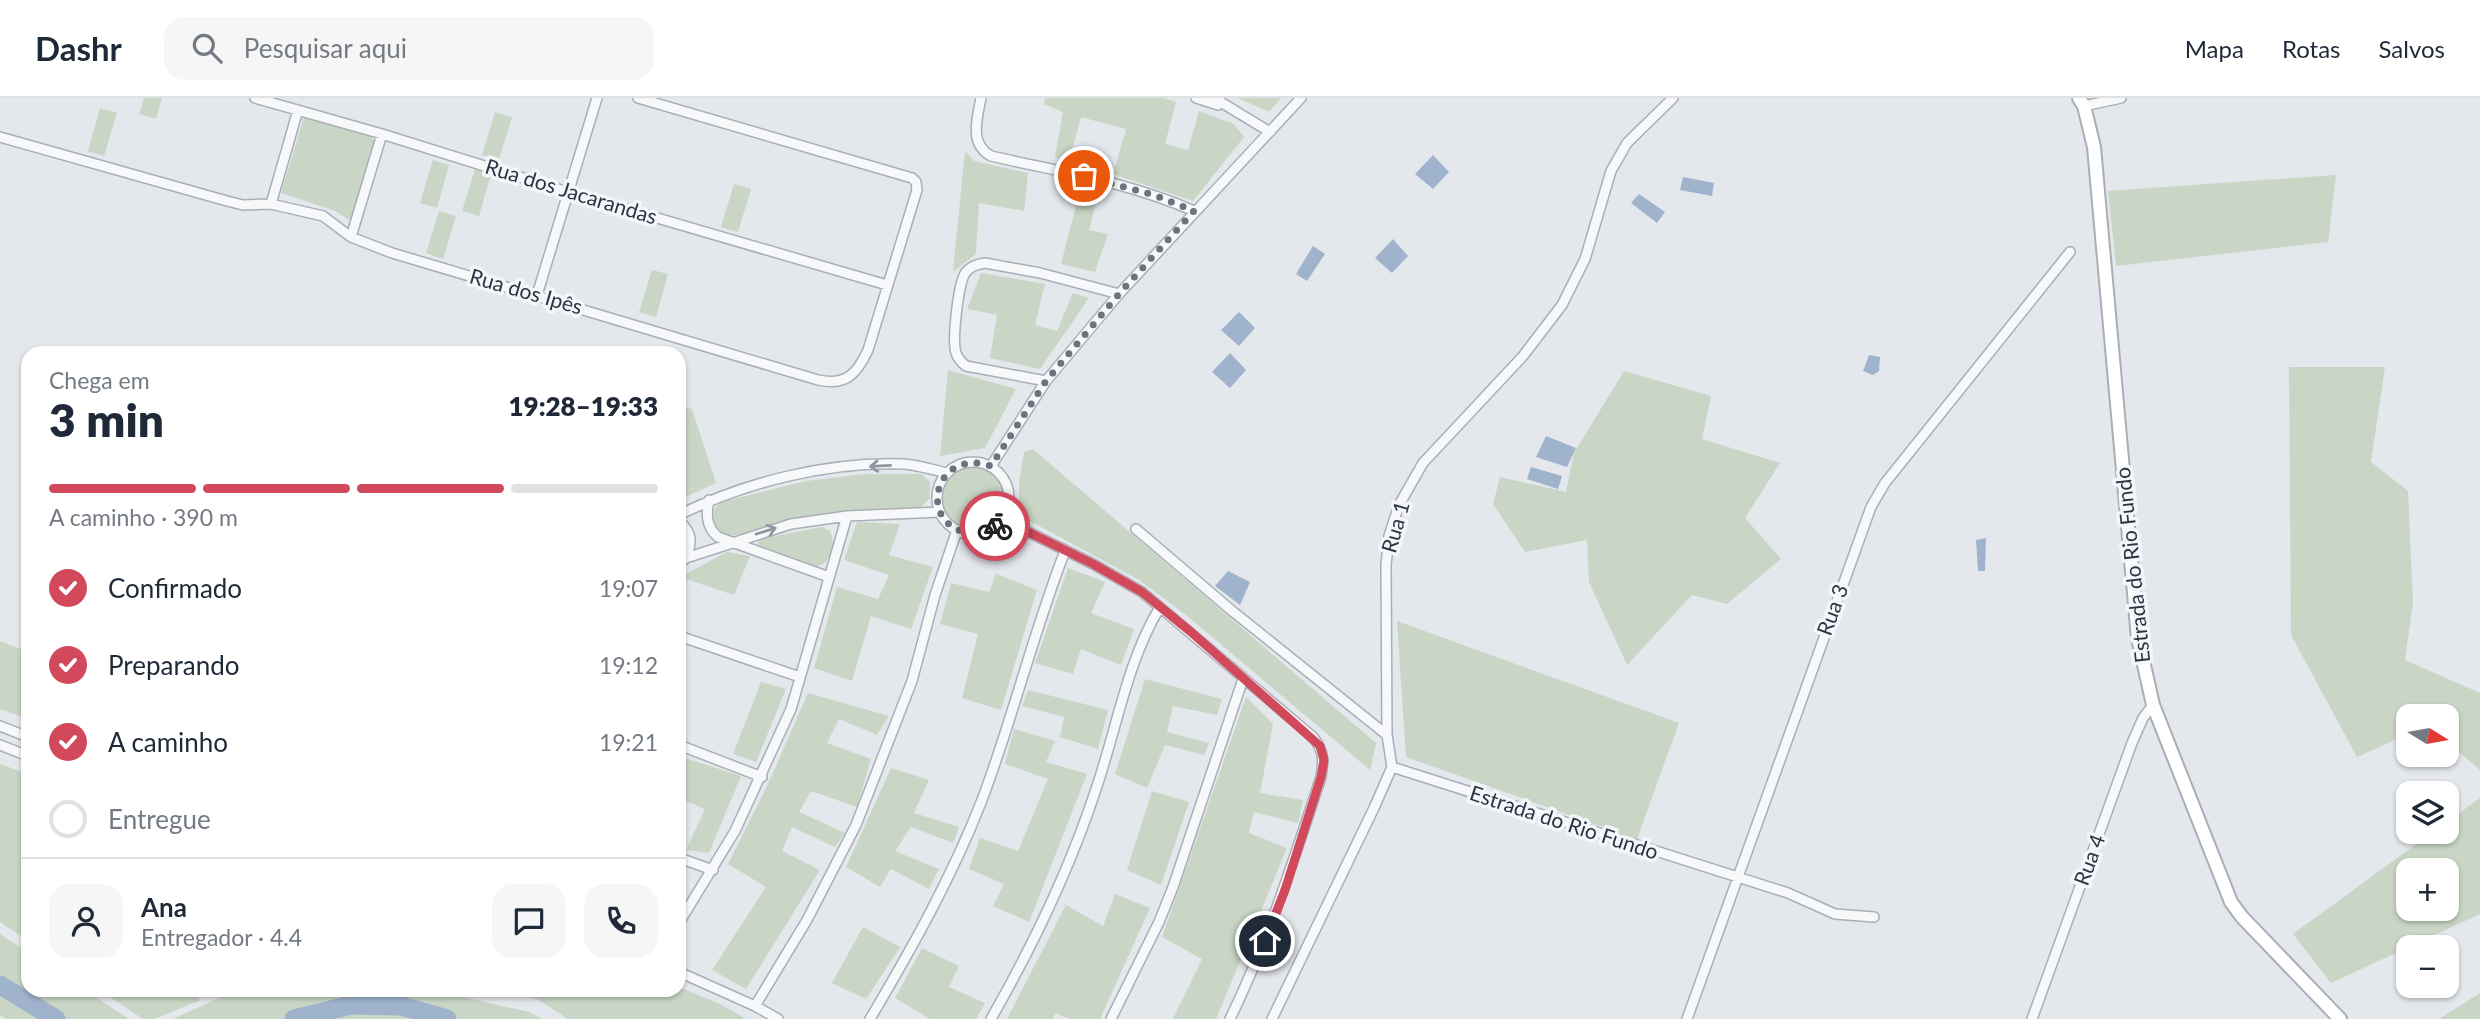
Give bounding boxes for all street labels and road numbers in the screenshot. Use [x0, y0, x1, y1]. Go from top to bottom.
street label: Rua dos Jacarandas [483, 153, 660, 229]
street label: Rua dos Ipês [467, 263, 586, 319]
street label: Estrada do Rio Fundo [2109, 466, 2154, 664]
street label: Rua 1 [1375, 498, 1414, 555]
street label: Rua 3 [1811, 581, 1852, 638]
street label: Estrada do Rio Fundo [1467, 779, 1662, 864]
street label: Rua 4 [2068, 831, 2109, 888]

